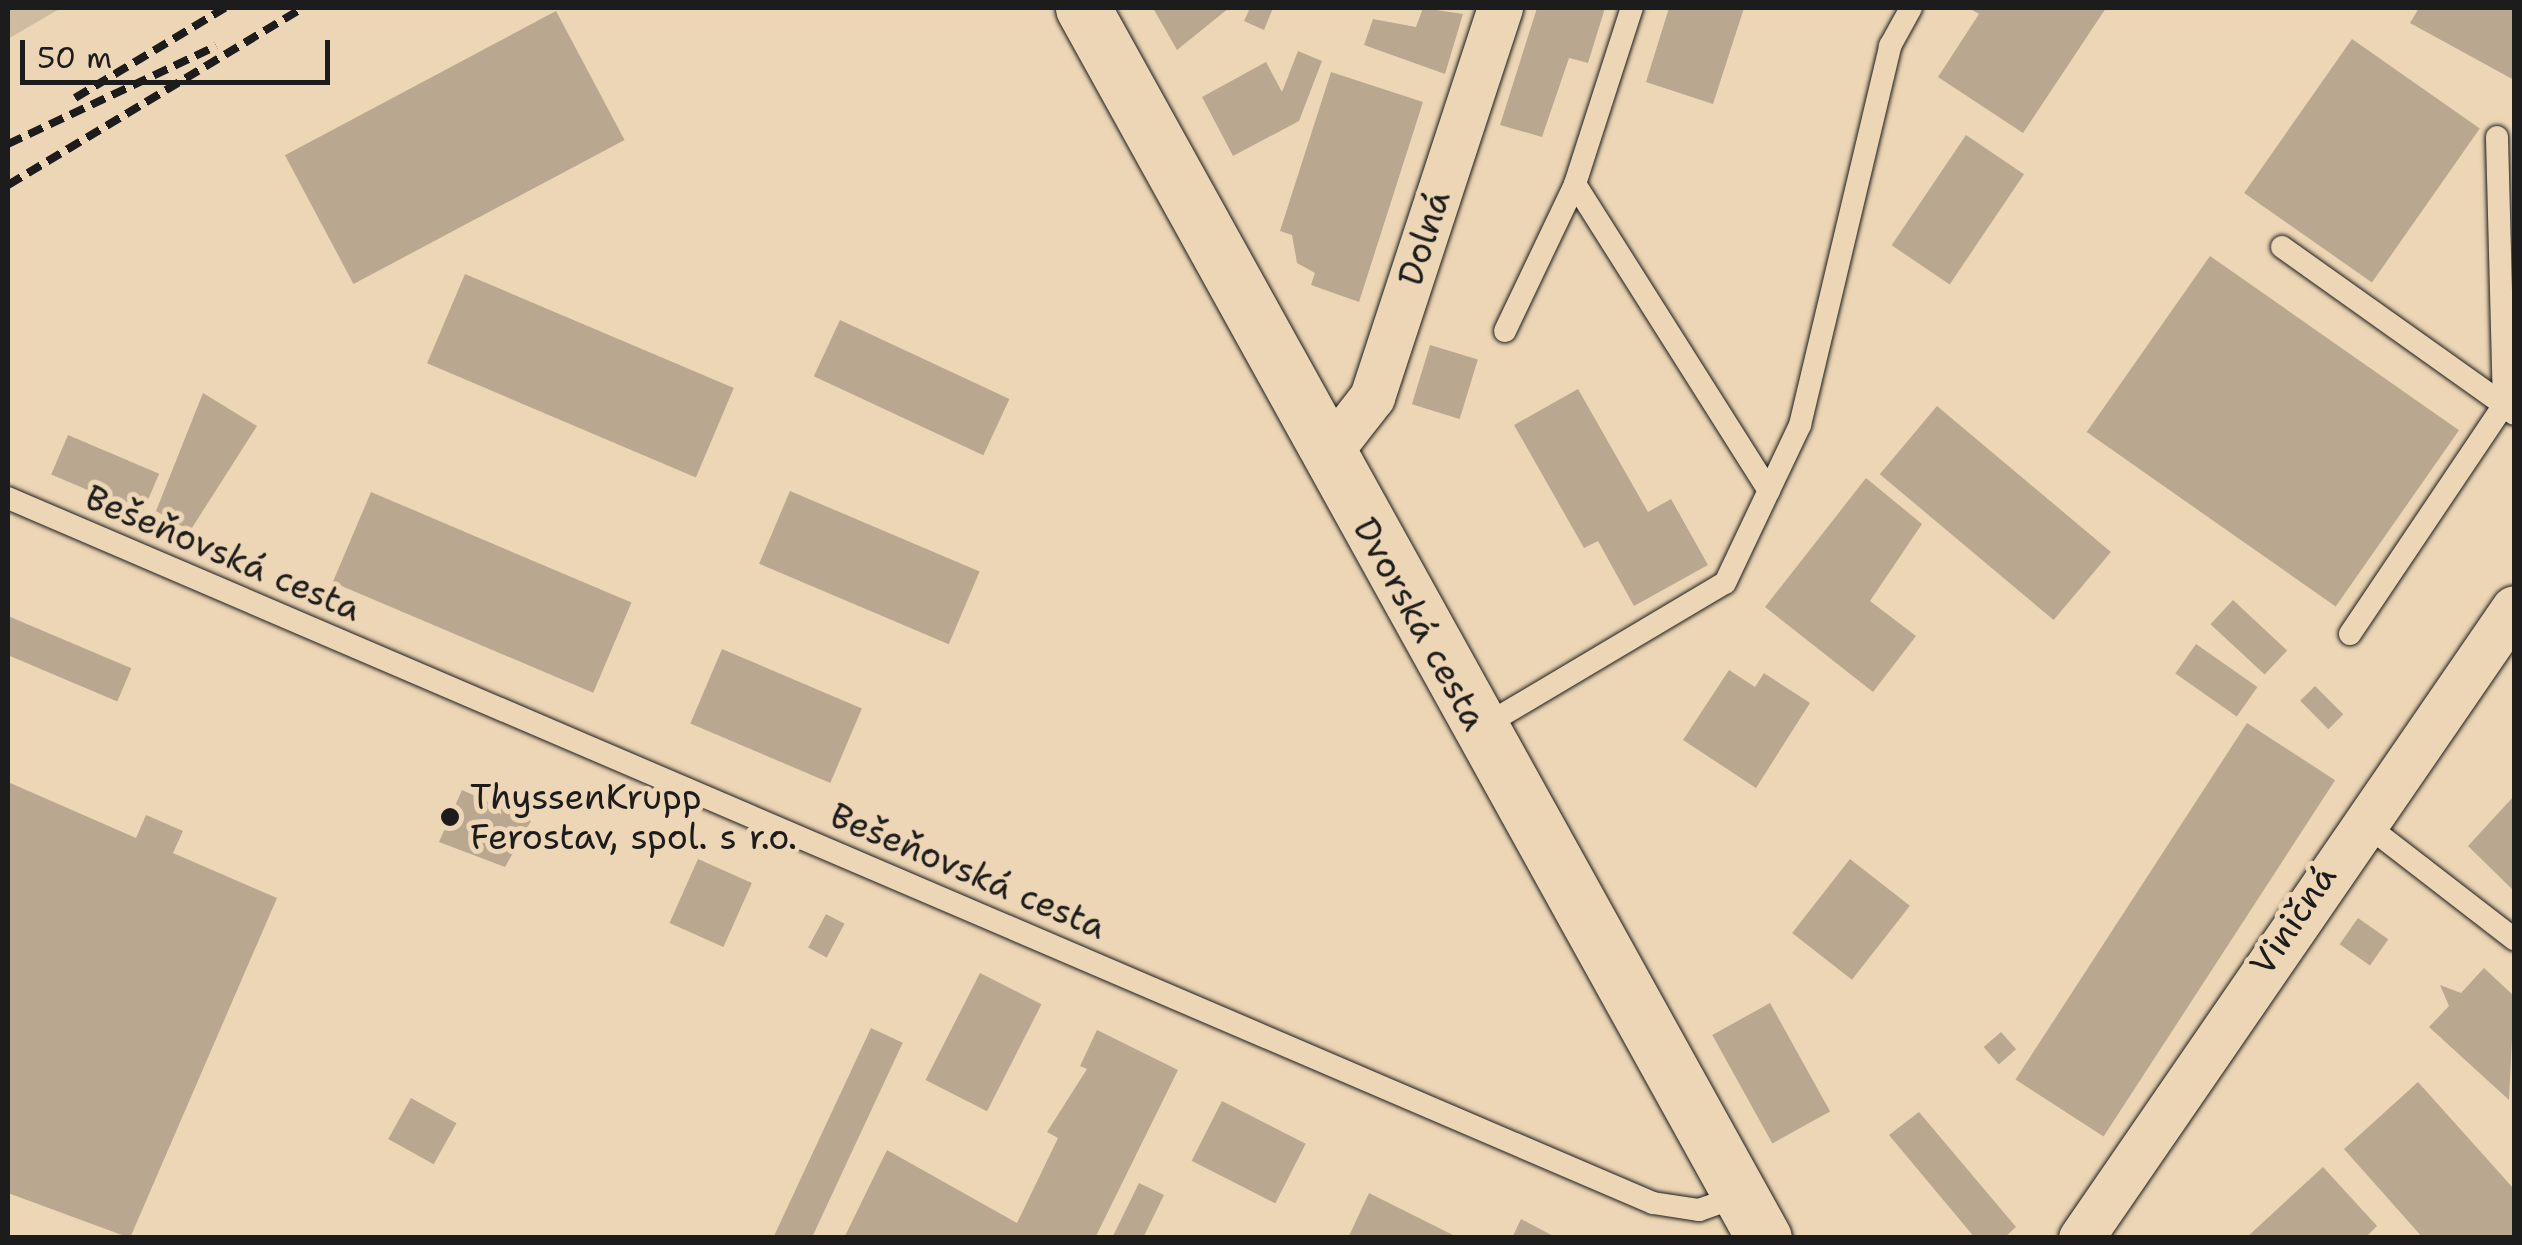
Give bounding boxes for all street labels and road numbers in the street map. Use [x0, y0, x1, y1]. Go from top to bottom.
street label: Dolná [1389, 185, 1459, 291]
street label: Bešeňovská cesta [79, 476, 367, 630]
street label: Dvorská cesta [1344, 510, 1496, 738]
street label: Bešeňovská cesta [824, 794, 1112, 948]
street label: Viničná [2241, 857, 2345, 983]

